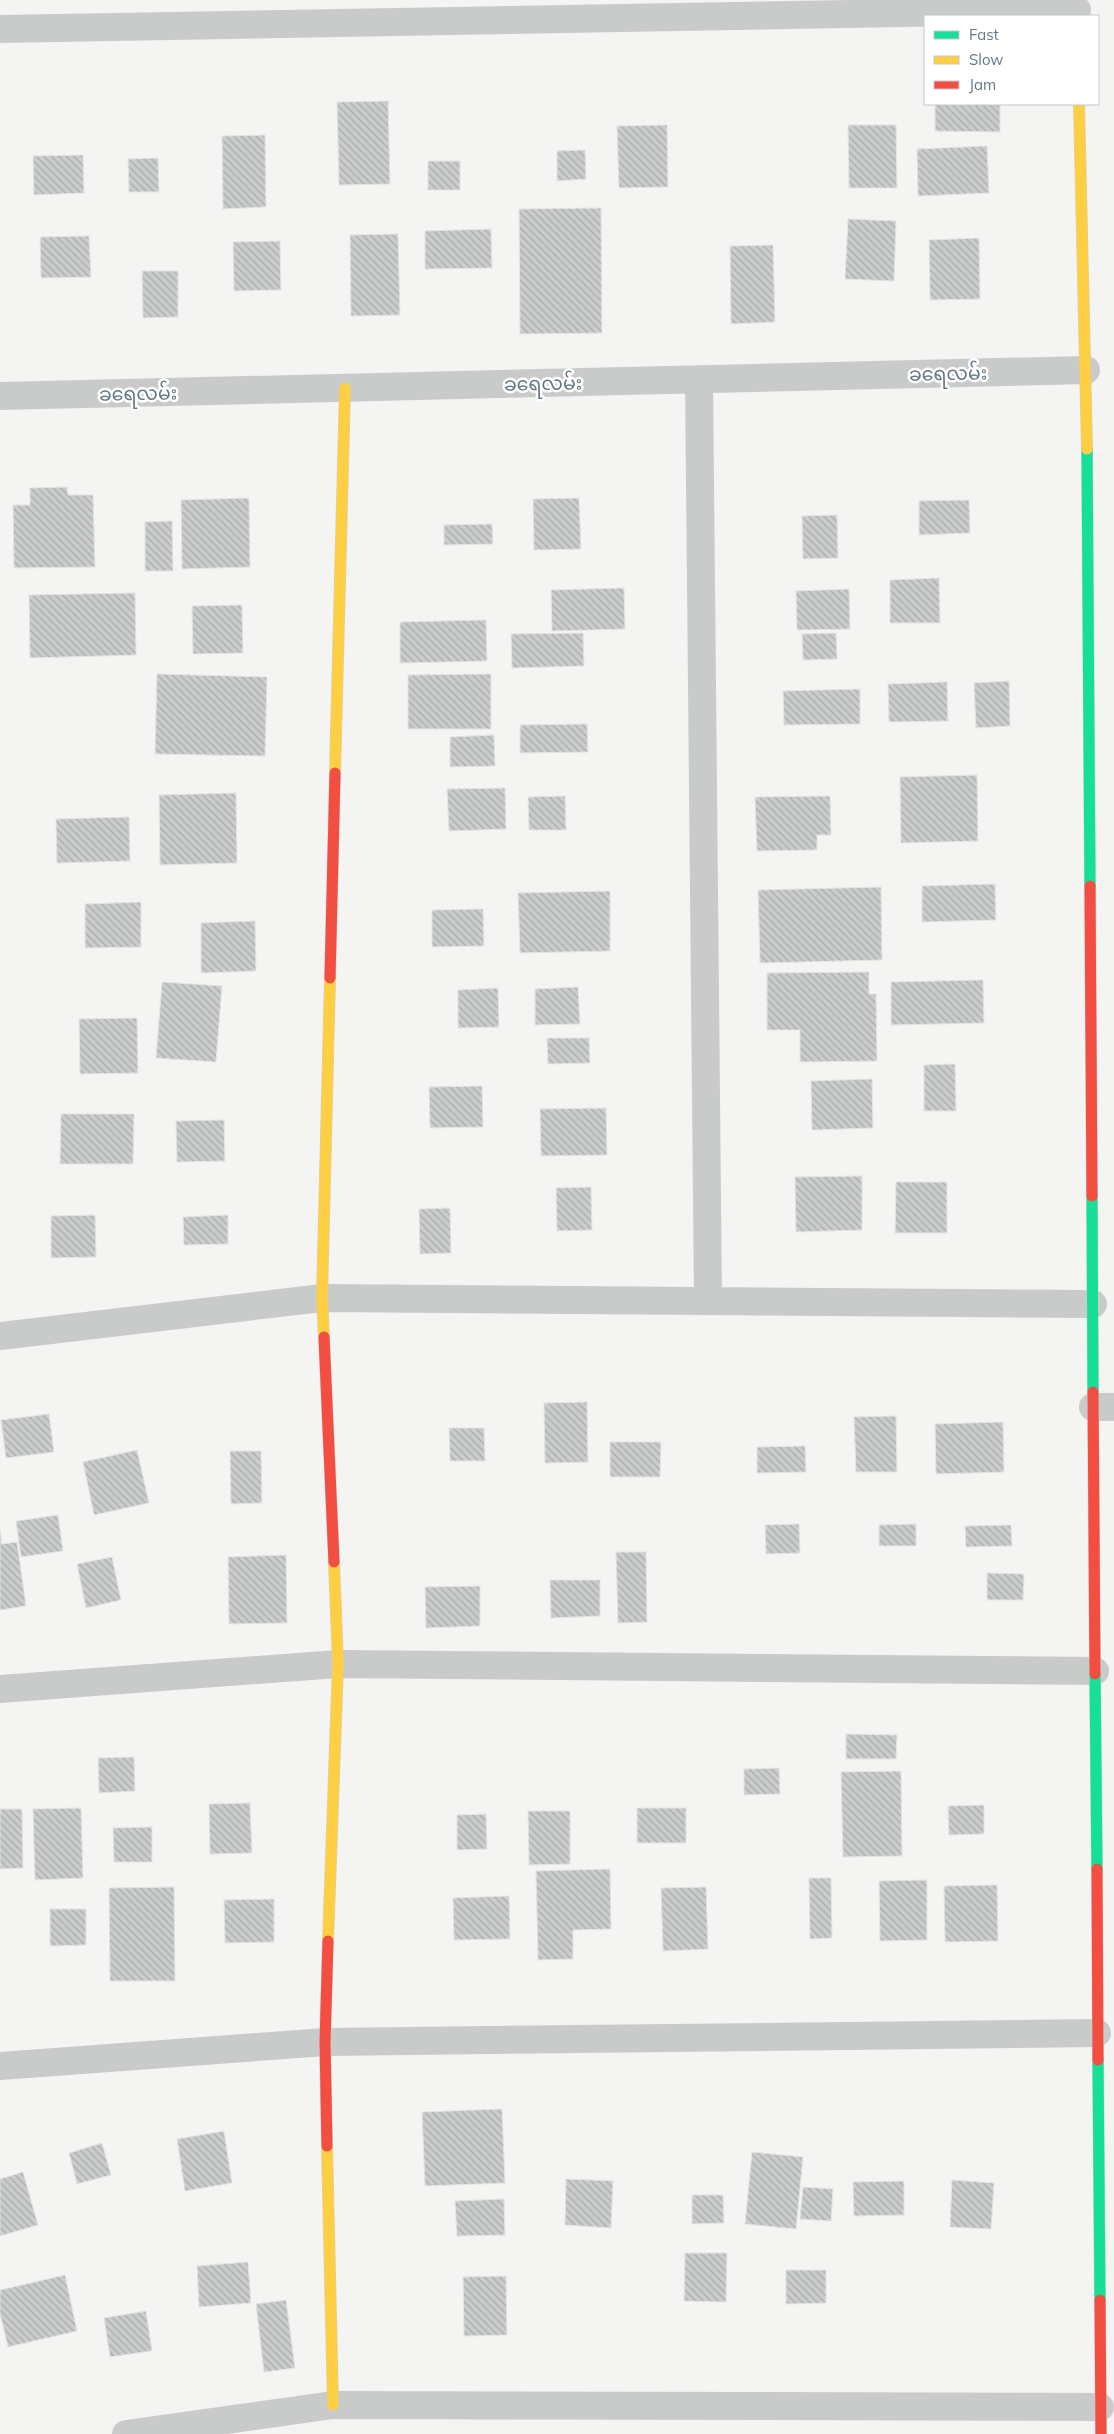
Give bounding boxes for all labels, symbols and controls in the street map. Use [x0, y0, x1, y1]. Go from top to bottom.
legend [924, 15, 1099, 105]
text: Fast [969, 25, 999, 44]
text: Slow [969, 50, 1003, 69]
text: Jam [969, 75, 996, 94]
street label: ခရေလမ်း [909, 358, 988, 390]
street label: ခရေလမ်း [504, 368, 583, 400]
street label: ခရေလမ်း [99, 378, 178, 410]

